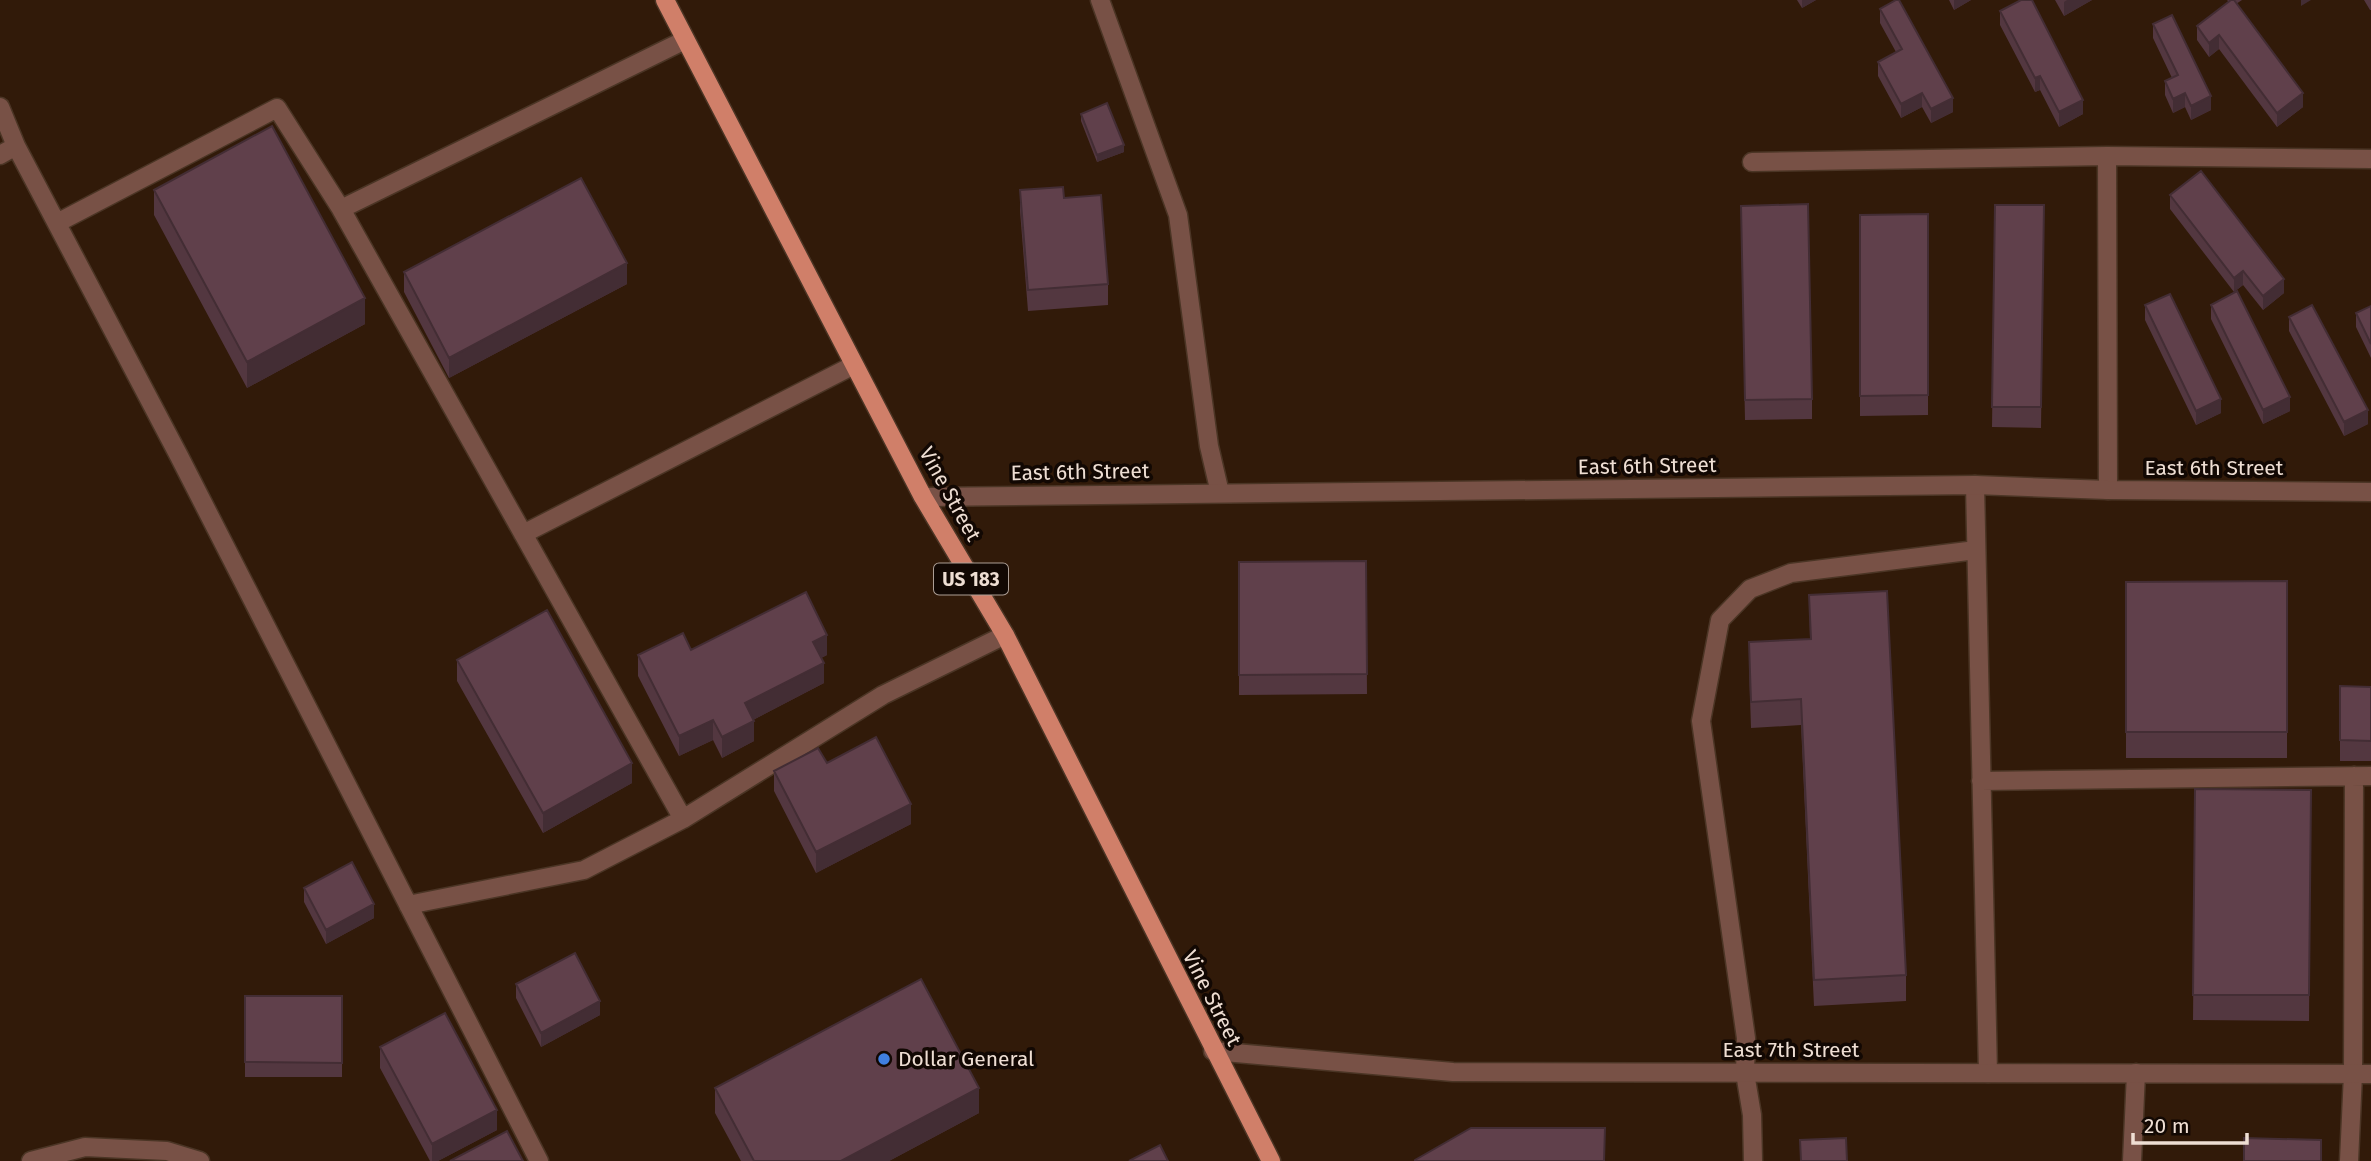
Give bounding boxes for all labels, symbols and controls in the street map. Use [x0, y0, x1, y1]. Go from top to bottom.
street label: Vine Street [913, 442, 987, 546]
street label: East 6th Street [1577, 452, 1717, 480]
street label: East 6th Street [2145, 455, 2284, 481]
street label: East 6th Street [1010, 458, 1150, 486]
road number: US 183 [934, 564, 1008, 594]
street label: Vine Street [1177, 946, 1247, 1051]
street label: East 7th Street [1723, 1037, 1860, 1063]
place label: Dollar General [898, 1046, 1034, 1072]
marker: Dollar General [876, 1051, 892, 1067]
scale bar [2133, 1102, 2247, 1146]
text: 20 m [2144, 1113, 2190, 1139]

